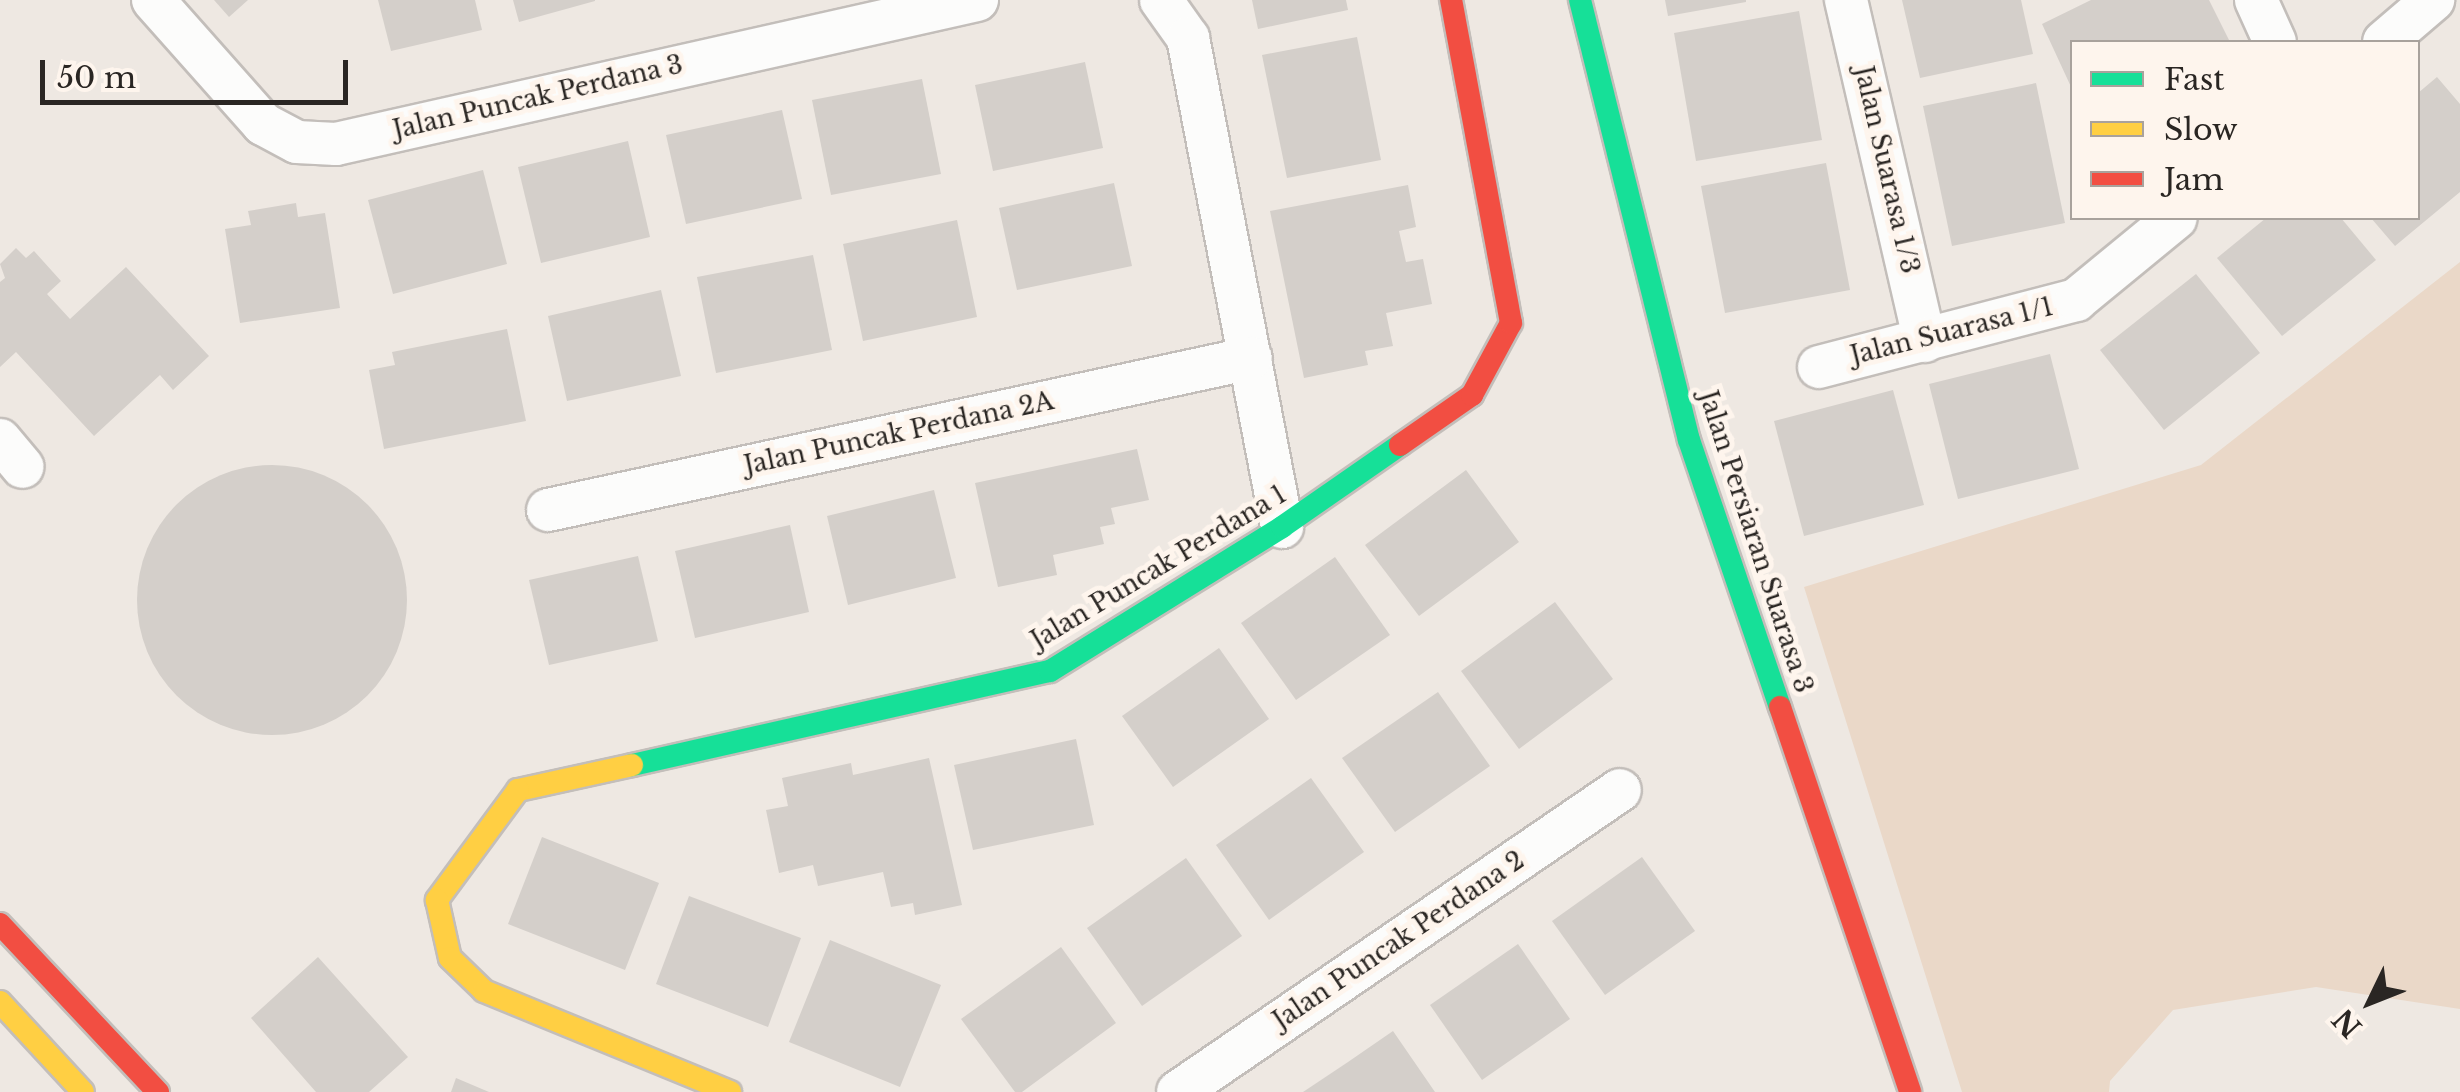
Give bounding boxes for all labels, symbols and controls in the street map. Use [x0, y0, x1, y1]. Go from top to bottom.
scale bar [45, 40, 352, 102]
legend [2070, 40, 2420, 220]
street label: Jalan Puncak Perdana 3 [390, 50, 686, 146]
text: 50 m [57, 59, 136, 96]
text: Fast [2164, 61, 2225, 98]
street label: Jalan Suarasa 1/3 [1848, 63, 1924, 277]
text: Slow [2164, 111, 2238, 148]
text: Jam [2164, 161, 2224, 198]
street label: Jalan Suarasa 1/1 [1847, 292, 2057, 372]
street label: Jalan Puncak Perdana 2A [741, 386, 1057, 482]
street label: Jalan Persiaran Suarasa 3 [1692, 387, 1818, 697]
street label: Jalan Puncak Perdana 1 [1026, 480, 1292, 656]
street label: Jalan Puncak Perdana 2 [1267, 846, 1531, 1036]
north arrow [2320, 952, 2420, 1052]
text: N [2326, 1001, 2369, 1044]

